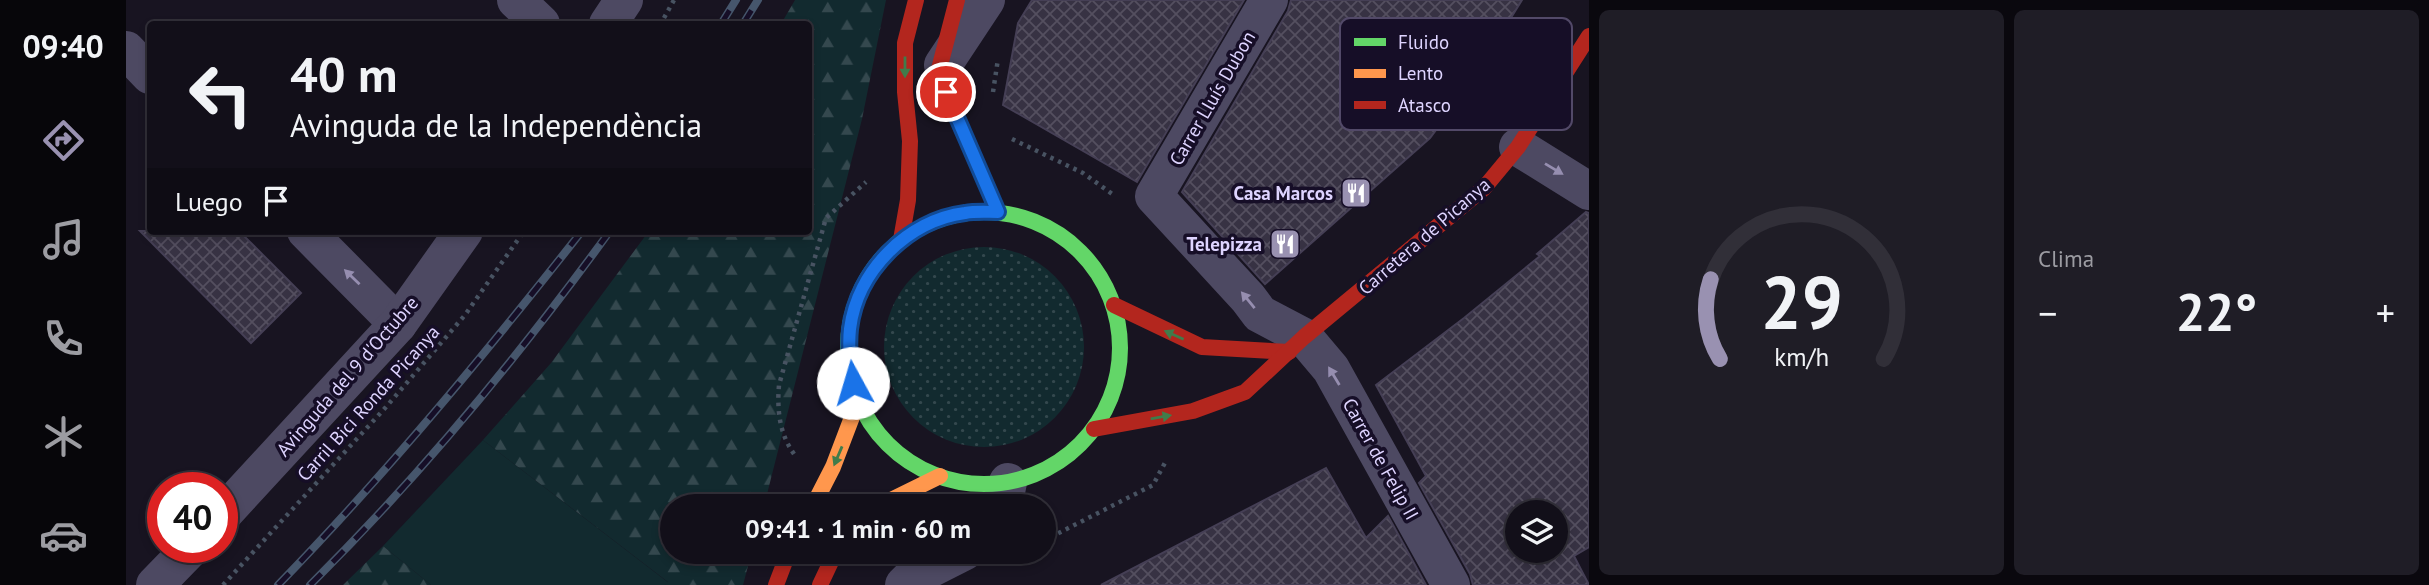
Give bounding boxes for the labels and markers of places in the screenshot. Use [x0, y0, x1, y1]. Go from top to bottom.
pin [916, 62, 976, 122]
restaurant icon: Casa Marcos [1339, 176, 1373, 210]
place label: Casa Marcos [1233, 181, 1333, 205]
restaurant icon: Telepizza [1268, 227, 1302, 261]
place label: Telepizza [1187, 232, 1262, 256]

